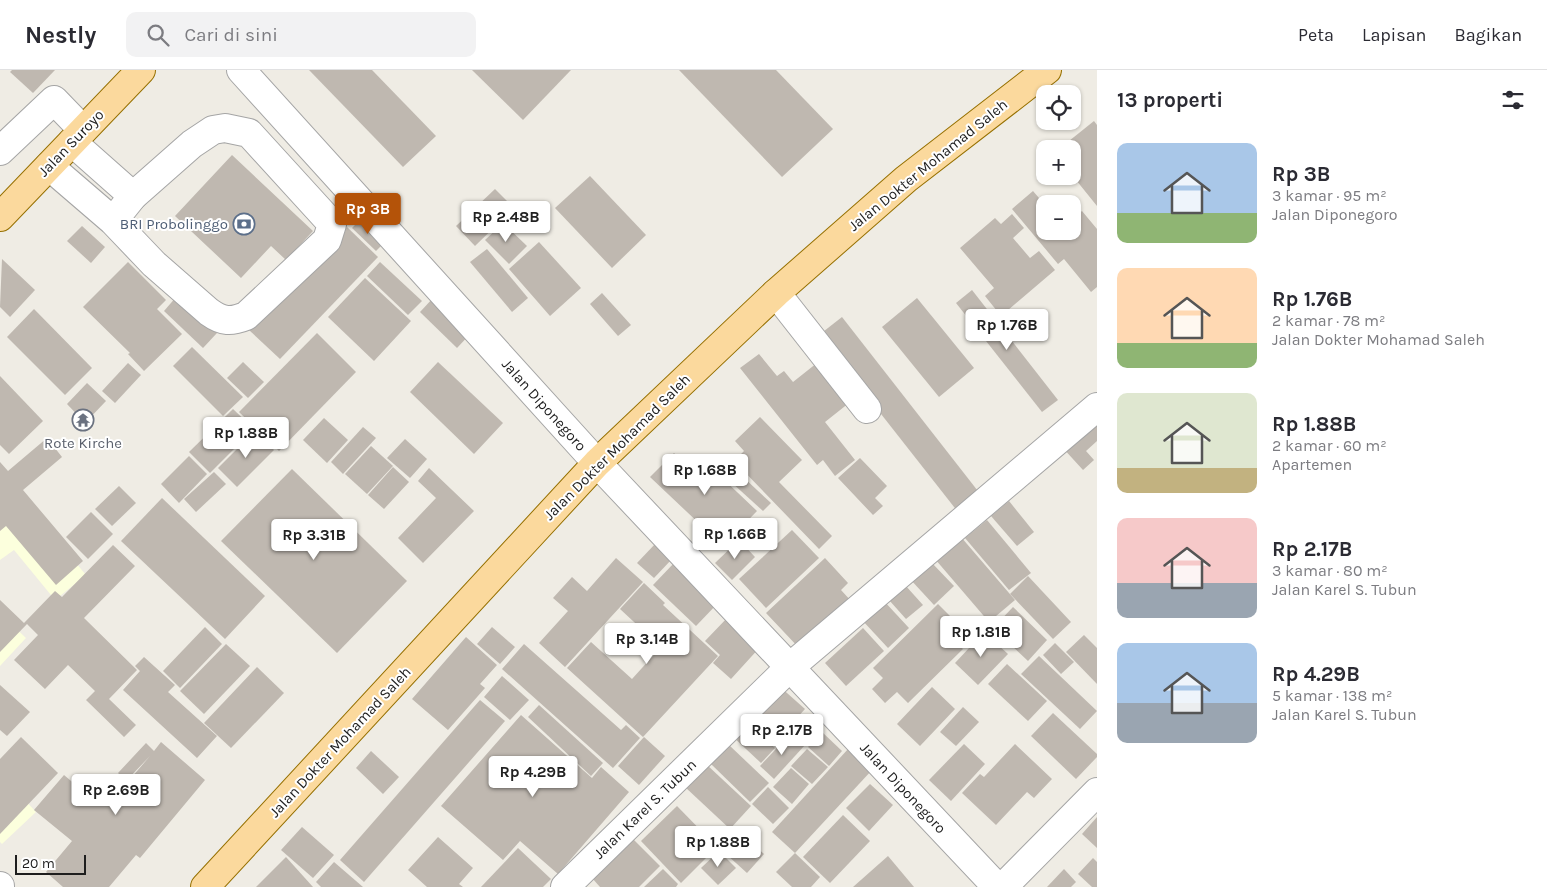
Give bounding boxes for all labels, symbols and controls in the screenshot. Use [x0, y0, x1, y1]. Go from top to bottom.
search box [126, 12, 476, 57]
text: Nestly [25, 21, 96, 49]
icon: search [144, 21, 172, 49]
text: Cari di sini [184, 24, 278, 46]
text: Peta [1298, 24, 1334, 46]
text: Lapisan [1362, 24, 1426, 46]
text: Bagikan [1454, 24, 1522, 46]
map controls [1036, 85, 1081, 240]
button: locate [1036, 85, 1081, 130]
icon: filters [1499, 86, 1527, 114]
text: 13 properti [1117, 88, 1223, 112]
street label: Jalan Dokter Mohamad Saleh [845, 95, 1011, 235]
street label: Jalan Suroyo [35, 106, 107, 180]
button: + [1036, 140, 1081, 185]
text: Rp 3B [1272, 162, 1330, 186]
icon: home [1157, 163, 1217, 223]
text: 3 kamar · 95 m² [1272, 186, 1387, 205]
pin: Rp 3B [333, 192, 403, 235]
button: − [1036, 195, 1081, 240]
text: Rp 3B [346, 199, 390, 218]
pin: Rp 2.48B [454, 200, 558, 243]
text: Jalan Diponegoro [1272, 205, 1398, 224]
text: Rp 2.48B [472, 207, 540, 226]
bank icon: BRI Probolinggo [232, 212, 256, 236]
place label: BRI Probolinggo [120, 215, 228, 233]
text: Rp 1.76B [1272, 287, 1352, 311]
icon: home [1157, 288, 1217, 348]
pin: Rp 1.76B [955, 308, 1059, 351]
text: 2 kamar · 78 m² [1272, 311, 1385, 330]
text: Rp 1.76B [976, 315, 1038, 334]
text: Jalan Dokter Mohamad Saleh [1272, 330, 1485, 349]
street label: Jalan Diponegoro [498, 355, 590, 455]
street label: Jalan Dokter Mohamad Saleh [540, 370, 694, 524]
temple icon: Rote Kirche [71, 408, 95, 432]
text: Rp 1.88B [1272, 412, 1356, 436]
icon: home [1157, 413, 1217, 473]
pin: Rp 1.88B [194, 416, 298, 459]
text: Rp 1.88B [214, 423, 278, 442]
place label: Rote Kirche [44, 434, 122, 452]
text: 2 kamar · 60 m² [1272, 436, 1387, 455]
pin: Rp 1.68B [653, 454, 757, 496]
text: Apartemen [1272, 455, 1352, 474]
text: Rp 1.68B [673, 460, 737, 479]
pin: Rp 3.31B [262, 518, 366, 561]
pin: Rp 1.66B [683, 518, 787, 560]
text: Rp 1.66B [703, 524, 767, 543]
text: Rp 3.31B [282, 525, 346, 544]
text: Rp 2.17B [1272, 537, 1352, 561]
icon: home [1157, 538, 1217, 598]
text: 3 kamar · 80 m² [1272, 561, 1388, 580]
text: Jalan Karel S. Tubun [1272, 580, 1417, 599]
pin: Rp 1.81B [929, 616, 1033, 658]
pin: Rp 3.14B [595, 622, 699, 665]
text: Rp 1.81B [951, 622, 1011, 641]
text: Rp 3.14B [615, 629, 679, 648]
text: Rp 4.29B [1272, 662, 1360, 686]
street label: Jalan Dokter Mohamad Saleh [265, 663, 415, 821]
icon: home [1157, 663, 1217, 723]
text: 5 kamar · 138 m² [1272, 686, 1392, 705]
text: Jalan Karel S. Tubun [1272, 705, 1417, 724]
pin: Rp 2.17B [730, 714, 834, 756]
text: Rp 2.17B [751, 720, 813, 739]
street label: Jalan Diponegoro [856, 739, 950, 837]
street label: Jalan Karel S. Tubun [590, 755, 700, 863]
pin: Rp 4.29B [481, 756, 585, 798]
text: Rp 4.29B [500, 762, 566, 781]
pin: Rp 2.69B [64, 774, 168, 816]
text: Rp 2.69B [82, 780, 150, 799]
pin: Rp 1.88B [666, 826, 770, 868]
text: Rp 1.88B [686, 832, 750, 851]
scale bar [15, 852, 86, 875]
text: 20 m [22, 855, 55, 872]

